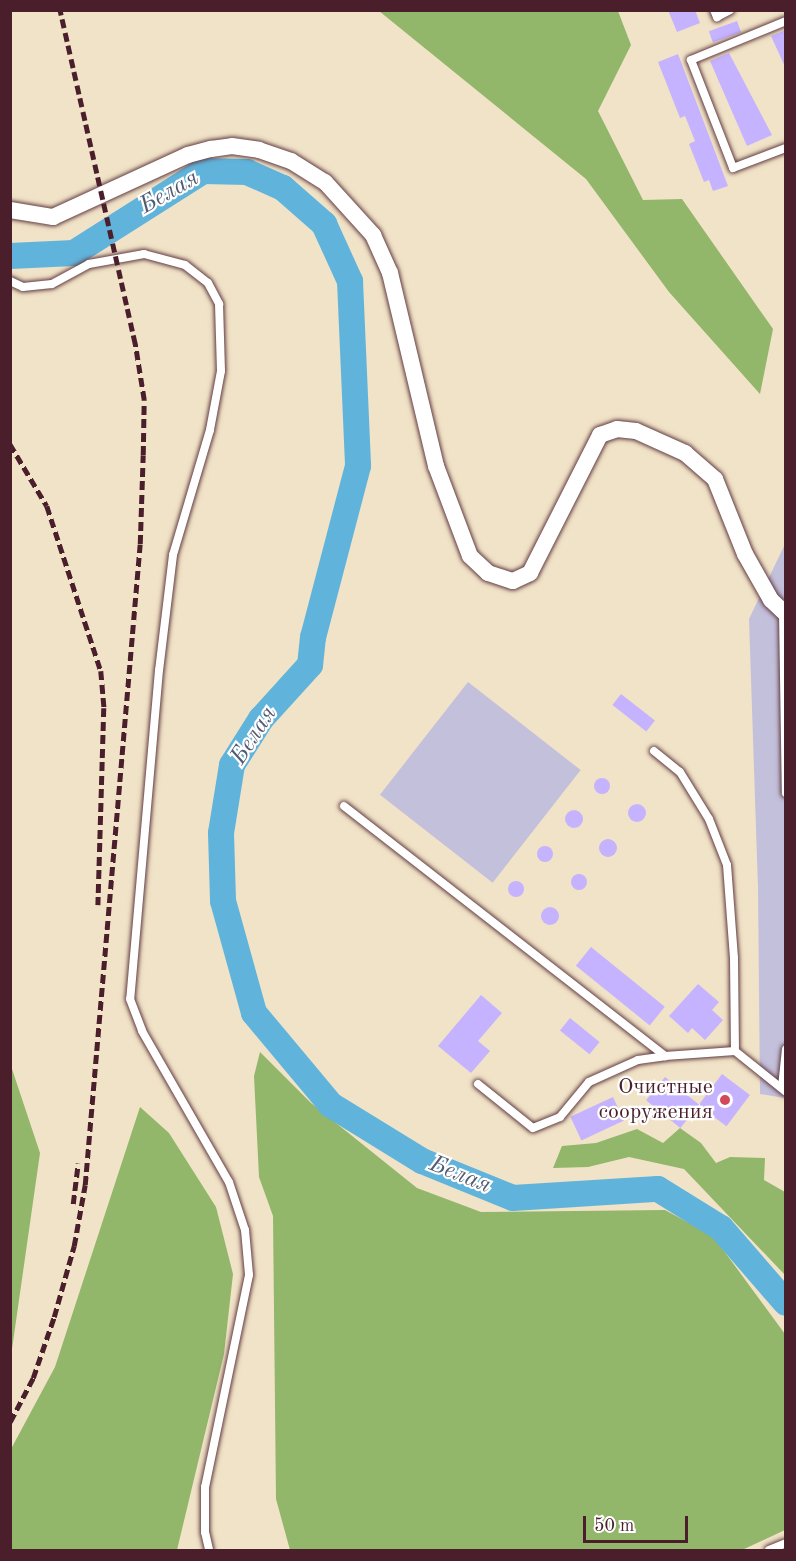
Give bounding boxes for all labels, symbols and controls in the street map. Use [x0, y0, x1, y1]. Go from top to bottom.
water label: Белая [135, 165, 205, 221]
water label: Белая [226, 701, 284, 771]
place label: Очистные сооружения [599, 1074, 713, 1126]
marker: Очистные сооружения [718, 1093, 732, 1107]
water label: Белая [425, 1151, 495, 1201]
scale bar [586, 1504, 691, 1542]
text: 50 m [594, 1517, 634, 1535]

